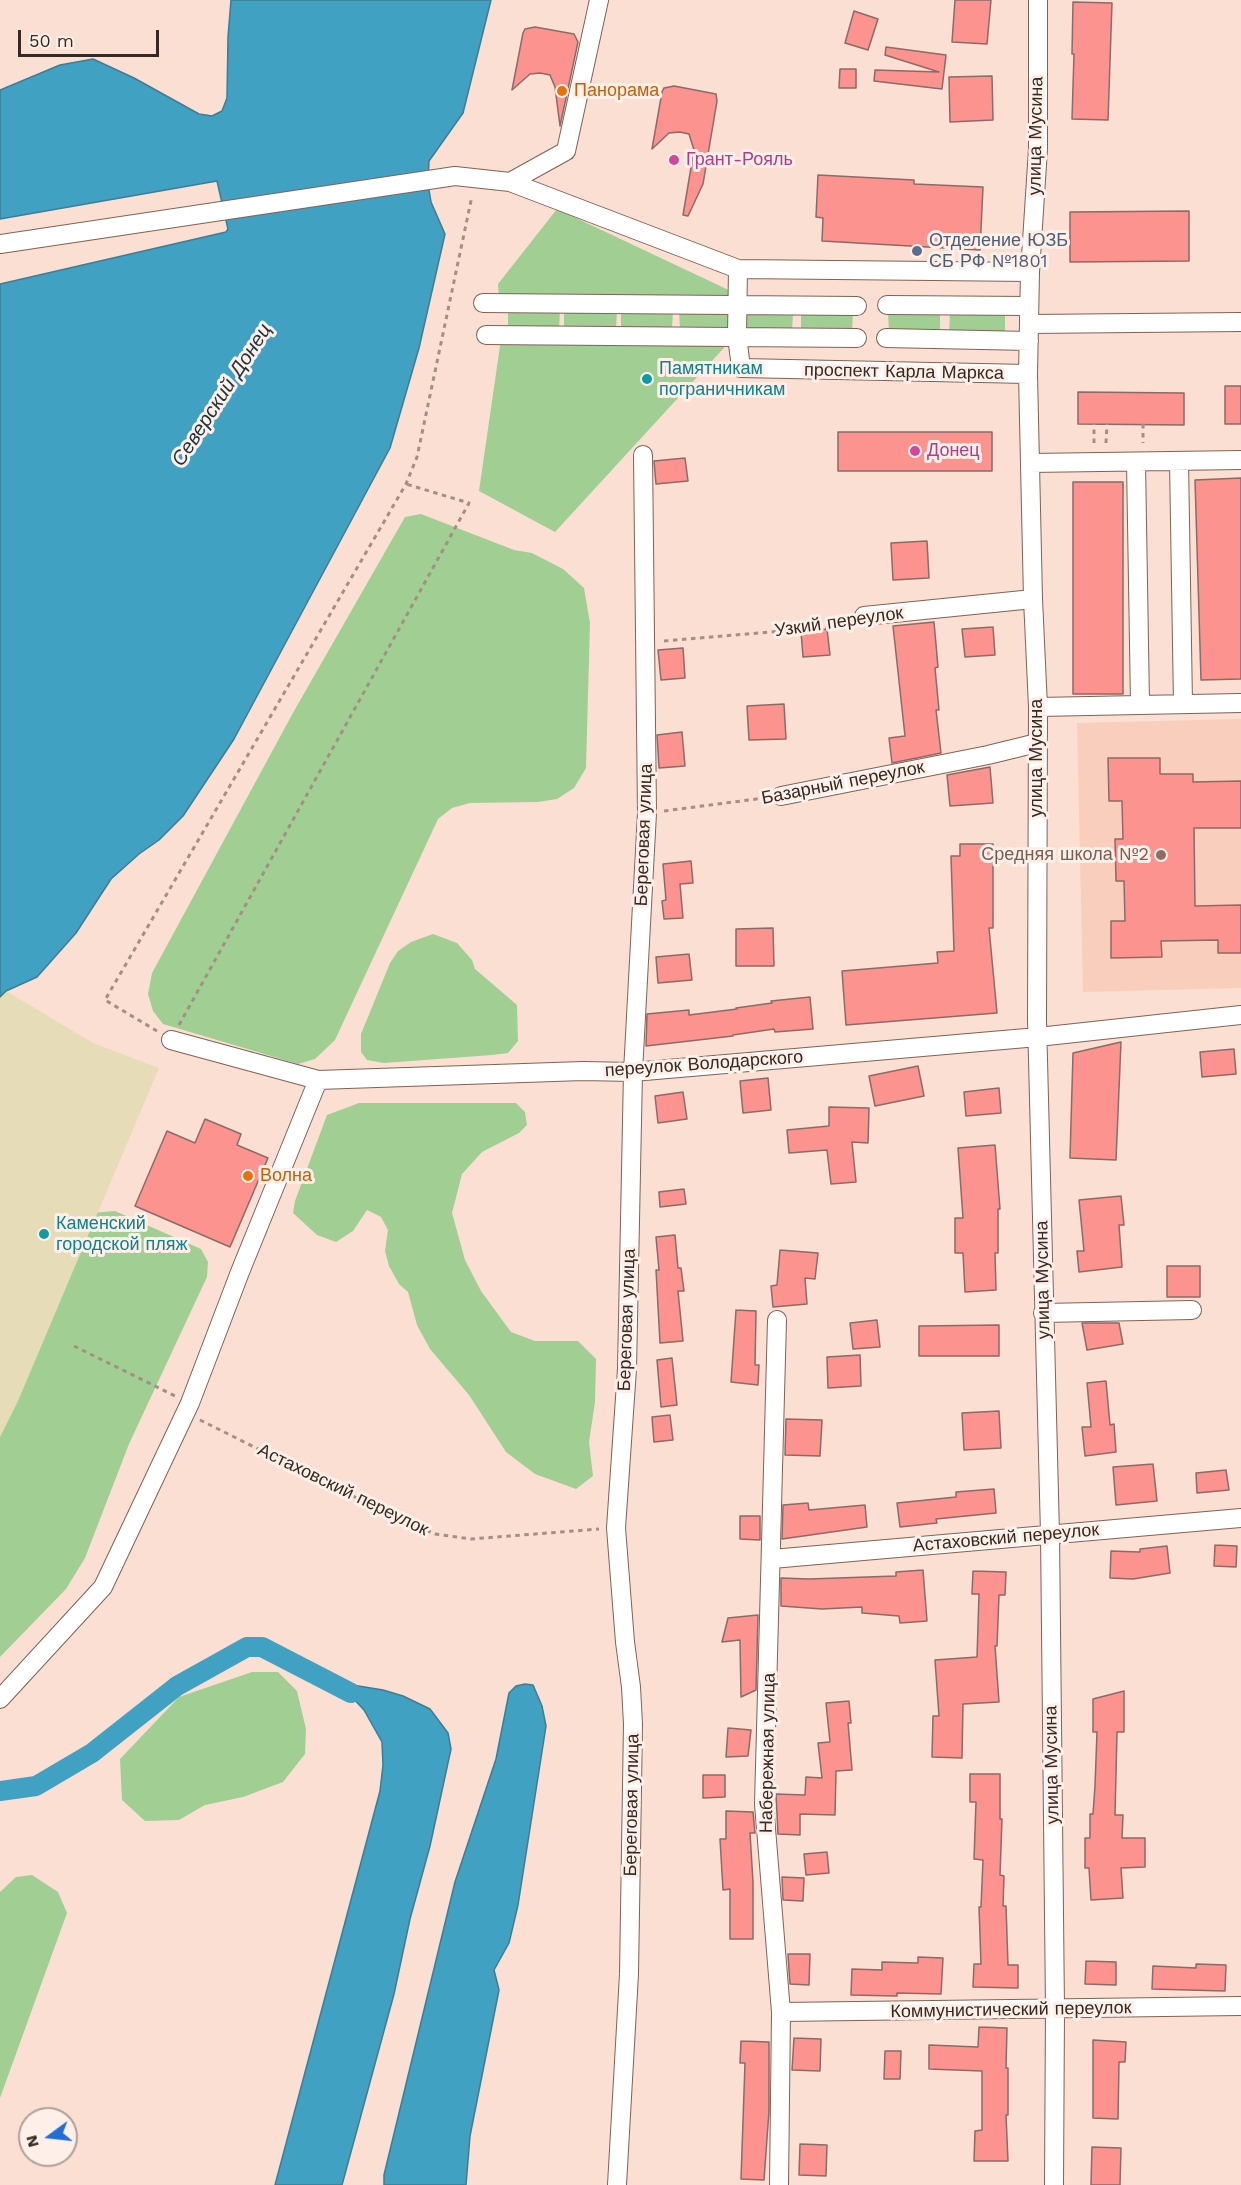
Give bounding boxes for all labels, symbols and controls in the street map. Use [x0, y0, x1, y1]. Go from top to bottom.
scale bar [21, 18, 162, 56]
text: 50 m [29, 30, 74, 51]
street label: улица Мусина [1024, 77, 1048, 195]
place label: Панорама [574, 80, 659, 102]
marker: Панорама [555, 84, 569, 98]
place label: Грант-Рояль [686, 149, 793, 171]
marker: Грант-Рояль [667, 153, 681, 167]
place label: Отделение ЮЗБ СБ РФ №1801 [929, 230, 1068, 272]
marker: Отделение ЮЗБ СБ РФ №1801 [910, 244, 924, 258]
water label: Северский Донец [167, 319, 277, 471]
place label: Памятникам пограничникам [659, 358, 785, 400]
street label: проспект Карла Маркса [804, 359, 1004, 385]
marker: Памятникам пограничникам [640, 372, 654, 386]
place label: Донец [927, 440, 980, 462]
marker: Донец [908, 444, 922, 458]
street label: Узкий переулок [773, 602, 905, 642]
street label: улица Мусина [1026, 699, 1048, 817]
street label: Базарный переулок [760, 757, 926, 809]
street label: Береговая улица [631, 763, 657, 907]
place label: Средняя школа №2 [981, 844, 1149, 866]
marker: Средняя школа №2 [1154, 848, 1168, 862]
street label: переулок Володарского [604, 1046, 804, 1082]
place label: Волна [260, 1165, 312, 1187]
marker: Волна [241, 1169, 255, 1183]
place label: Каменский городской пляж [56, 1213, 188, 1256]
street label: улица Мусина [1031, 1221, 1055, 1339]
marker: Каменский городской пляж [37, 1227, 51, 1241]
street label: Береговая улица [614, 1248, 640, 1392]
street label: Астаховский переулок [254, 1439, 432, 1541]
street label: Астаховский переулок [912, 1519, 1100, 1557]
street label: Набережная улица [756, 1673, 780, 1833]
street label: улица Мусина [1040, 1706, 1064, 1824]
street label: Береговая улица [620, 1733, 644, 1877]
street label: Коммунистический переулок [890, 1997, 1132, 2023]
north arrow [18, 2107, 78, 2167]
text: N [21, 2133, 43, 2149]

